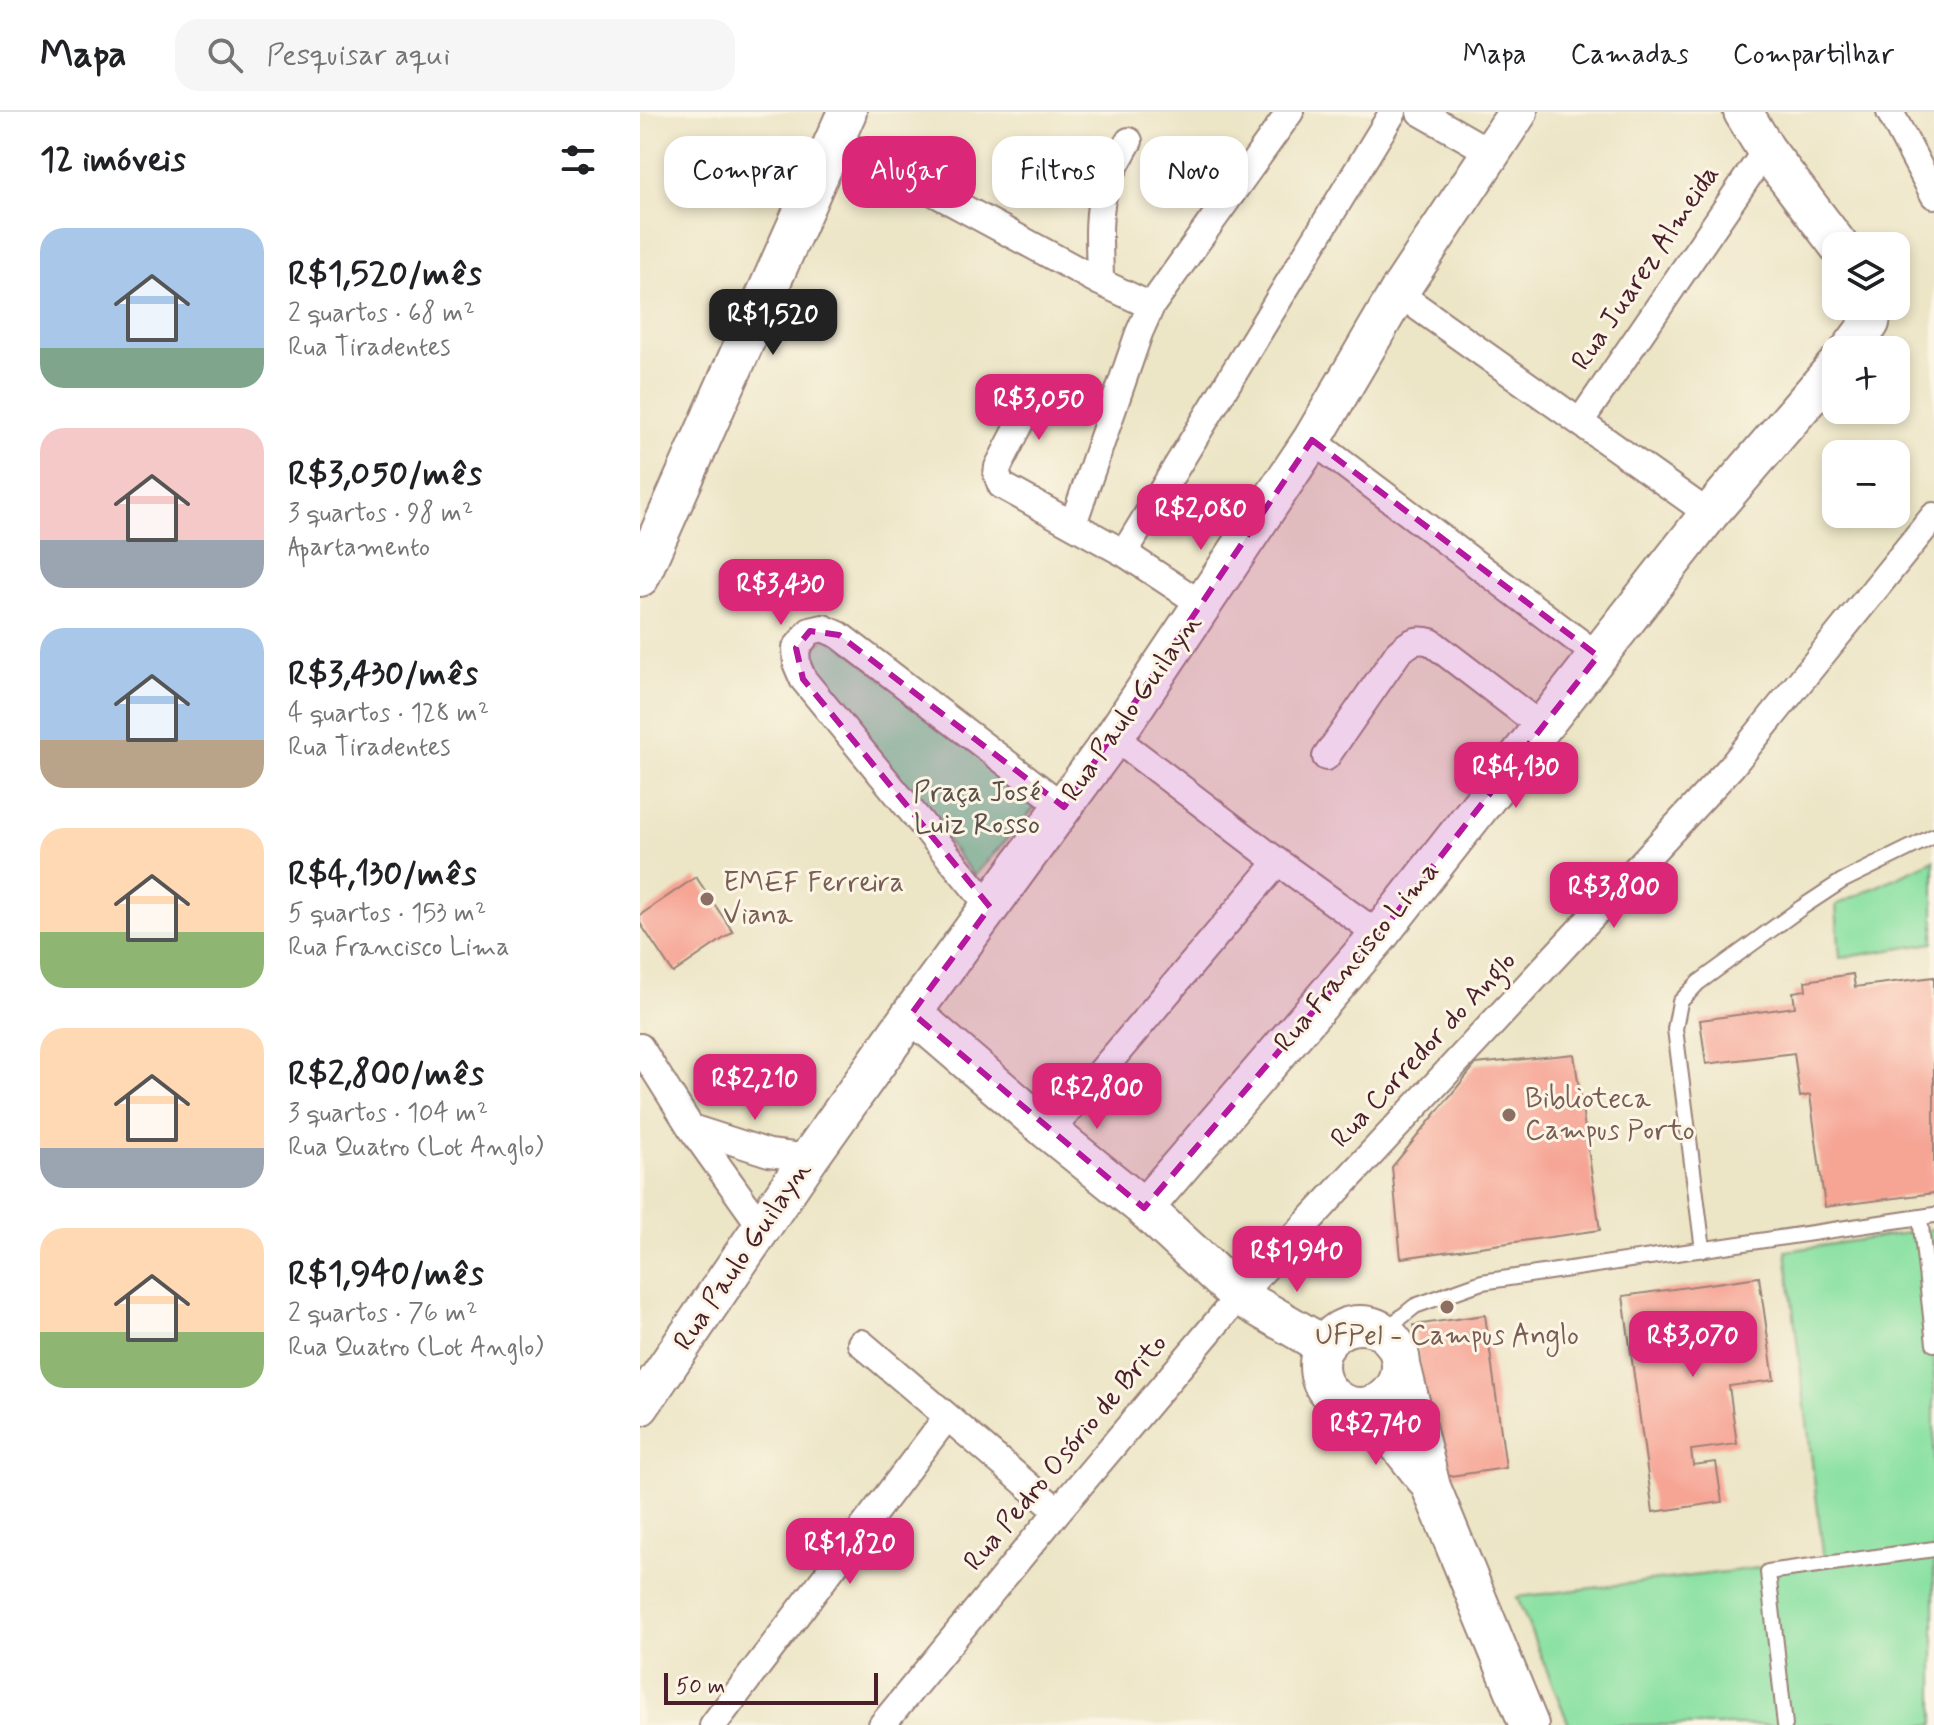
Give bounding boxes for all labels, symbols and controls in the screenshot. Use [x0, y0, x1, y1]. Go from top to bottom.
search box [175, 19, 735, 91]
text: Mapa [40, 31, 127, 80]
icon: search [203, 33, 247, 77]
text: Pesquisar aqui [267, 36, 450, 75]
text: Mapa [1463, 37, 1526, 74]
text: Camadas [1570, 37, 1689, 74]
text: Compartilhar [1733, 37, 1894, 74]
chip: Comprar [664, 136, 826, 208]
chip: Alugar [842, 136, 976, 208]
chip: Filtros [992, 136, 1124, 208]
chip: Novo [1140, 136, 1248, 208]
text: 12 imóveis [40, 138, 186, 183]
icon: filters [556, 138, 600, 182]
street label: Rua Juarez Almeida [1563, 158, 1729, 378]
map controls [1822, 232, 1910, 528]
button: layers [1822, 232, 1910, 320]
text: R$1,520/mês [288, 252, 482, 297]
icon: home [104, 260, 200, 356]
pin: R$1,520 [699, 289, 847, 357]
text: 2 quartos · 68 m² [288, 297, 475, 331]
text: R$1,520 [727, 298, 819, 332]
text: Rua Tiradentes [288, 331, 450, 365]
button: + [1822, 336, 1910, 424]
pin: R$3,050 [965, 374, 1113, 442]
text: R$3,050 [993, 383, 1085, 417]
button: − [1822, 440, 1910, 528]
text: R$3,050/mês [288, 452, 482, 497]
icon: home [104, 460, 200, 556]
pin: R$2,080 [1127, 484, 1275, 552]
text: R$2,080 [1155, 493, 1247, 527]
text: 3 quartos · 98 m² [288, 497, 473, 531]
text: Apartamento [288, 531, 430, 565]
pin: R$3,430 [707, 559, 855, 627]
text: R$3,430 [737, 568, 825, 602]
street label: Rua Paulo Guilayn [1053, 607, 1211, 809]
text: R$3,430/mês [288, 652, 478, 697]
icon: home [104, 660, 200, 756]
text: 4 quartos · 128 m² [288, 697, 489, 731]
text: Rua Tiradentes [288, 731, 450, 765]
pin: R$4,130 [1442, 742, 1590, 810]
text: R$4,130 [1472, 751, 1560, 785]
park label: Praça José Luiz Rosso [913, 775, 1041, 844]
text: R$4,130/mês [288, 852, 476, 897]
street label: Rua Francisco Lima [1266, 854, 1448, 1060]
icon: home [104, 860, 200, 956]
pin: R$3,800 [1540, 862, 1688, 930]
place label: EMEF Ferreira Viana [723, 865, 904, 934]
text: R$3,800 [1568, 871, 1660, 905]
marker: EMEF Ferreira Viana [698, 890, 716, 908]
text: 5 quartos · 153 m² [288, 897, 486, 931]
text: Rua Francisco Lima [288, 931, 510, 965]
street label: Rua Corredor do Anglo [1323, 944, 1527, 1158]
text: R$2,800/mês [288, 1052, 484, 1097]
pin: R$2,210 [681, 1054, 829, 1122]
icon: home [104, 1060, 200, 1156]
text: R$2,210 [711, 1063, 799, 1097]
pin: R$2,800 [1023, 1063, 1171, 1131]
text: R$2,800 [1050, 1072, 1144, 1106]
place label: Biblioteca Campus Porto [1525, 1081, 1695, 1150]
text: 3 quartos · 104 m² [288, 1097, 488, 1131]
marker: Biblioteca Campus Porto [1500, 1106, 1518, 1124]
text: Rua Quatro (Lot Anglo) [288, 1131, 544, 1165]
street label: Rua Paulo Guilayn [666, 1154, 820, 1358]
pin: R$1,940 [1223, 1226, 1371, 1294]
text: R$1,940 [1250, 1235, 1344, 1269]
text: R$1,940/mês [288, 1252, 484, 1297]
icon: home [104, 1260, 200, 1356]
text: 2 quartos · 76 m² [288, 1297, 477, 1331]
marker: UFPel - Campus Anglo [1438, 1298, 1456, 1316]
pin: R$3,070 [1619, 1311, 1767, 1379]
place label: UFPel - Campus Anglo [1315, 1318, 1579, 1357]
text: R$3,070 [1647, 1320, 1739, 1354]
street label: Rua Pedro Osório de Brito [956, 1327, 1176, 1579]
text: Rua Quatro (Lot Anglo) [288, 1331, 544, 1365]
pin: R$2,740 [1302, 1399, 1450, 1467]
text: R$2,740 [1330, 1408, 1422, 1442]
pin: R$1,820 [776, 1518, 924, 1586]
text: R$1,820 [804, 1527, 896, 1561]
scale bar [664, 1669, 878, 1705]
text: 50 m [676, 1673, 725, 1701]

